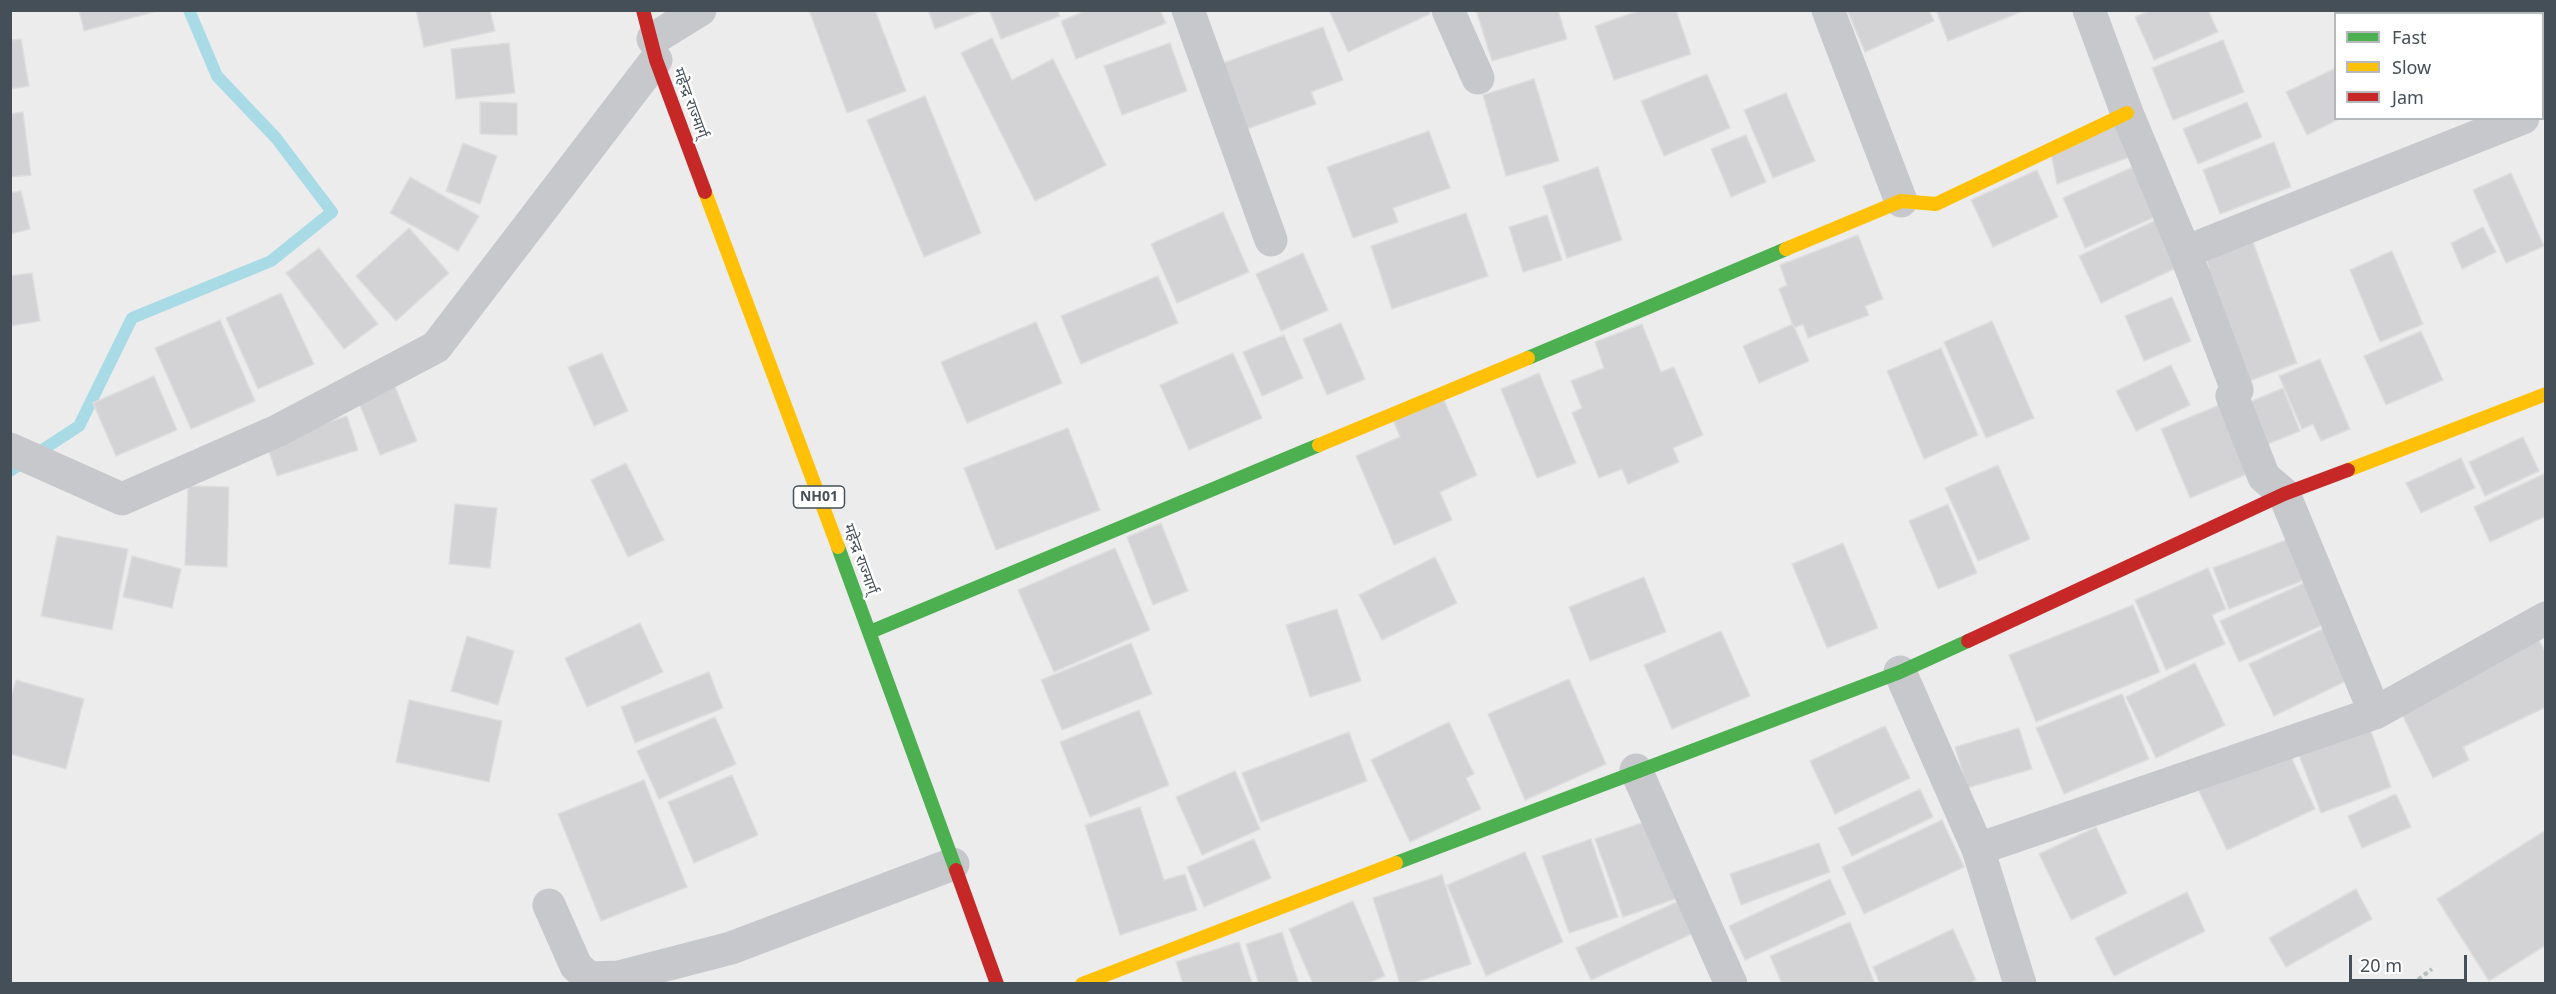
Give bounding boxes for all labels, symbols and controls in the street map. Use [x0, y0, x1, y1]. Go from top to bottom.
legend [2334, 12, 2544, 120]
text: Fast [2392, 25, 2427, 49]
text: Slow [2392, 55, 2431, 79]
street label: महेन्द्र राज्मार्ग् [669, 65, 711, 141]
text: Jam [2392, 85, 2424, 109]
road number: NH01 [794, 486, 844, 508]
street label: महेन्द्र राज्मार्ग् [839, 521, 881, 597]
scale bar [2352, 943, 2470, 981]
text: 20 m [2360, 953, 2402, 977]

